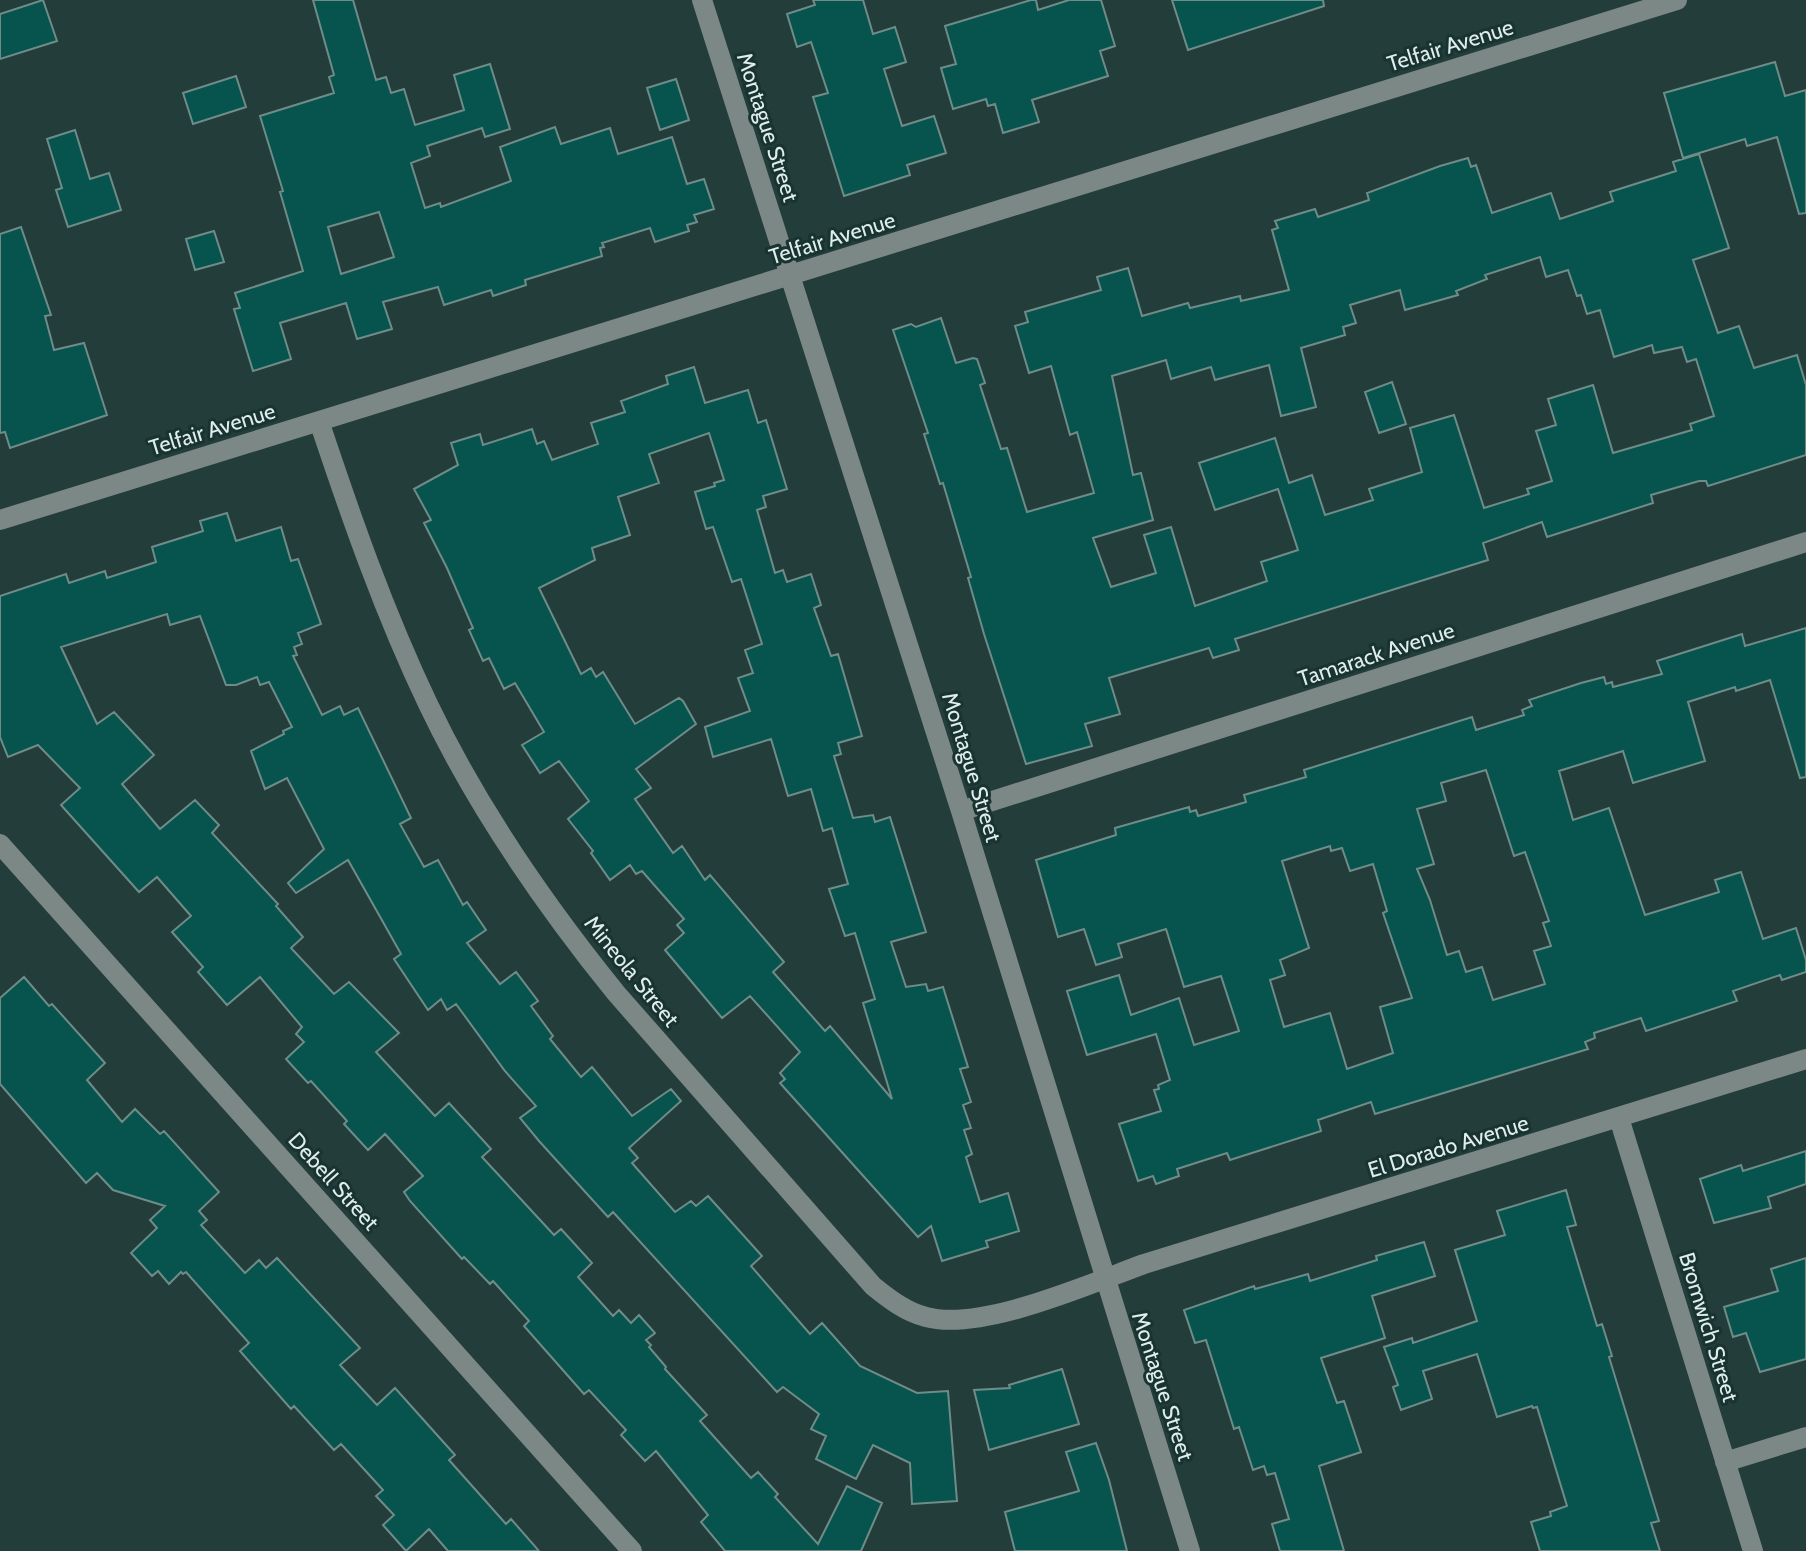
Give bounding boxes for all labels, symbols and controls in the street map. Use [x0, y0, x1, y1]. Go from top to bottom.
street label: Telfair Avenue [1384, 13, 1516, 77]
street label: Montague Street [731, 49, 804, 206]
street label: Telfair Avenue [766, 206, 898, 270]
street label: Telfair Avenue [146, 397, 278, 461]
street label: Tamarack Avenue [1295, 616, 1458, 692]
street label: Montague Street [936, 689, 1007, 846]
street label: Mineola Street [579, 910, 685, 1033]
street label: El Dorado Avenue [1365, 1109, 1532, 1184]
street label: Debell Street [283, 1127, 385, 1236]
street label: Bromwich Street [1673, 1249, 1744, 1406]
street label: Montague Street [1126, 1308, 1199, 1465]

